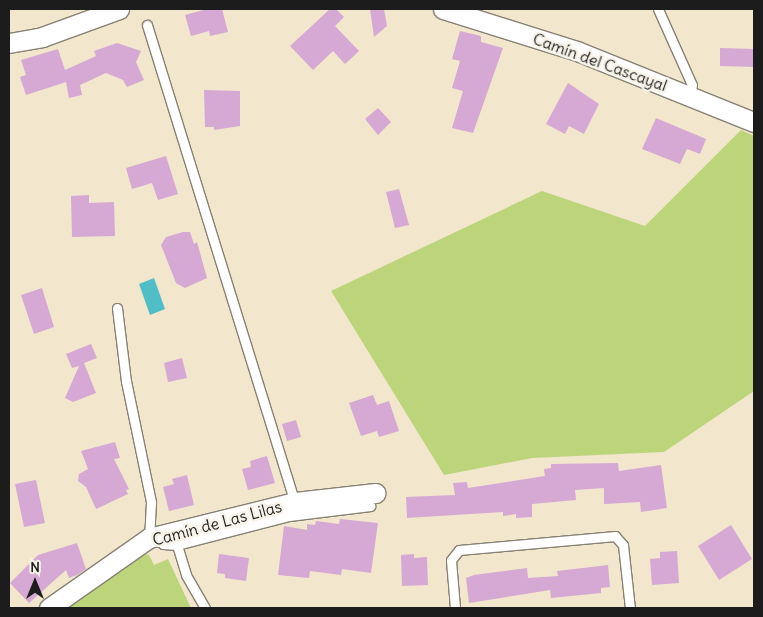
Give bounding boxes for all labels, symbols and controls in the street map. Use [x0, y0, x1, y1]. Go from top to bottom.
street label: Camín del Cascayal [530, 29, 670, 95]
street label: Camín de Las Lilas [150, 497, 284, 549]
north arrow [10, 557, 60, 607]
text: N [30, 558, 40, 576]

